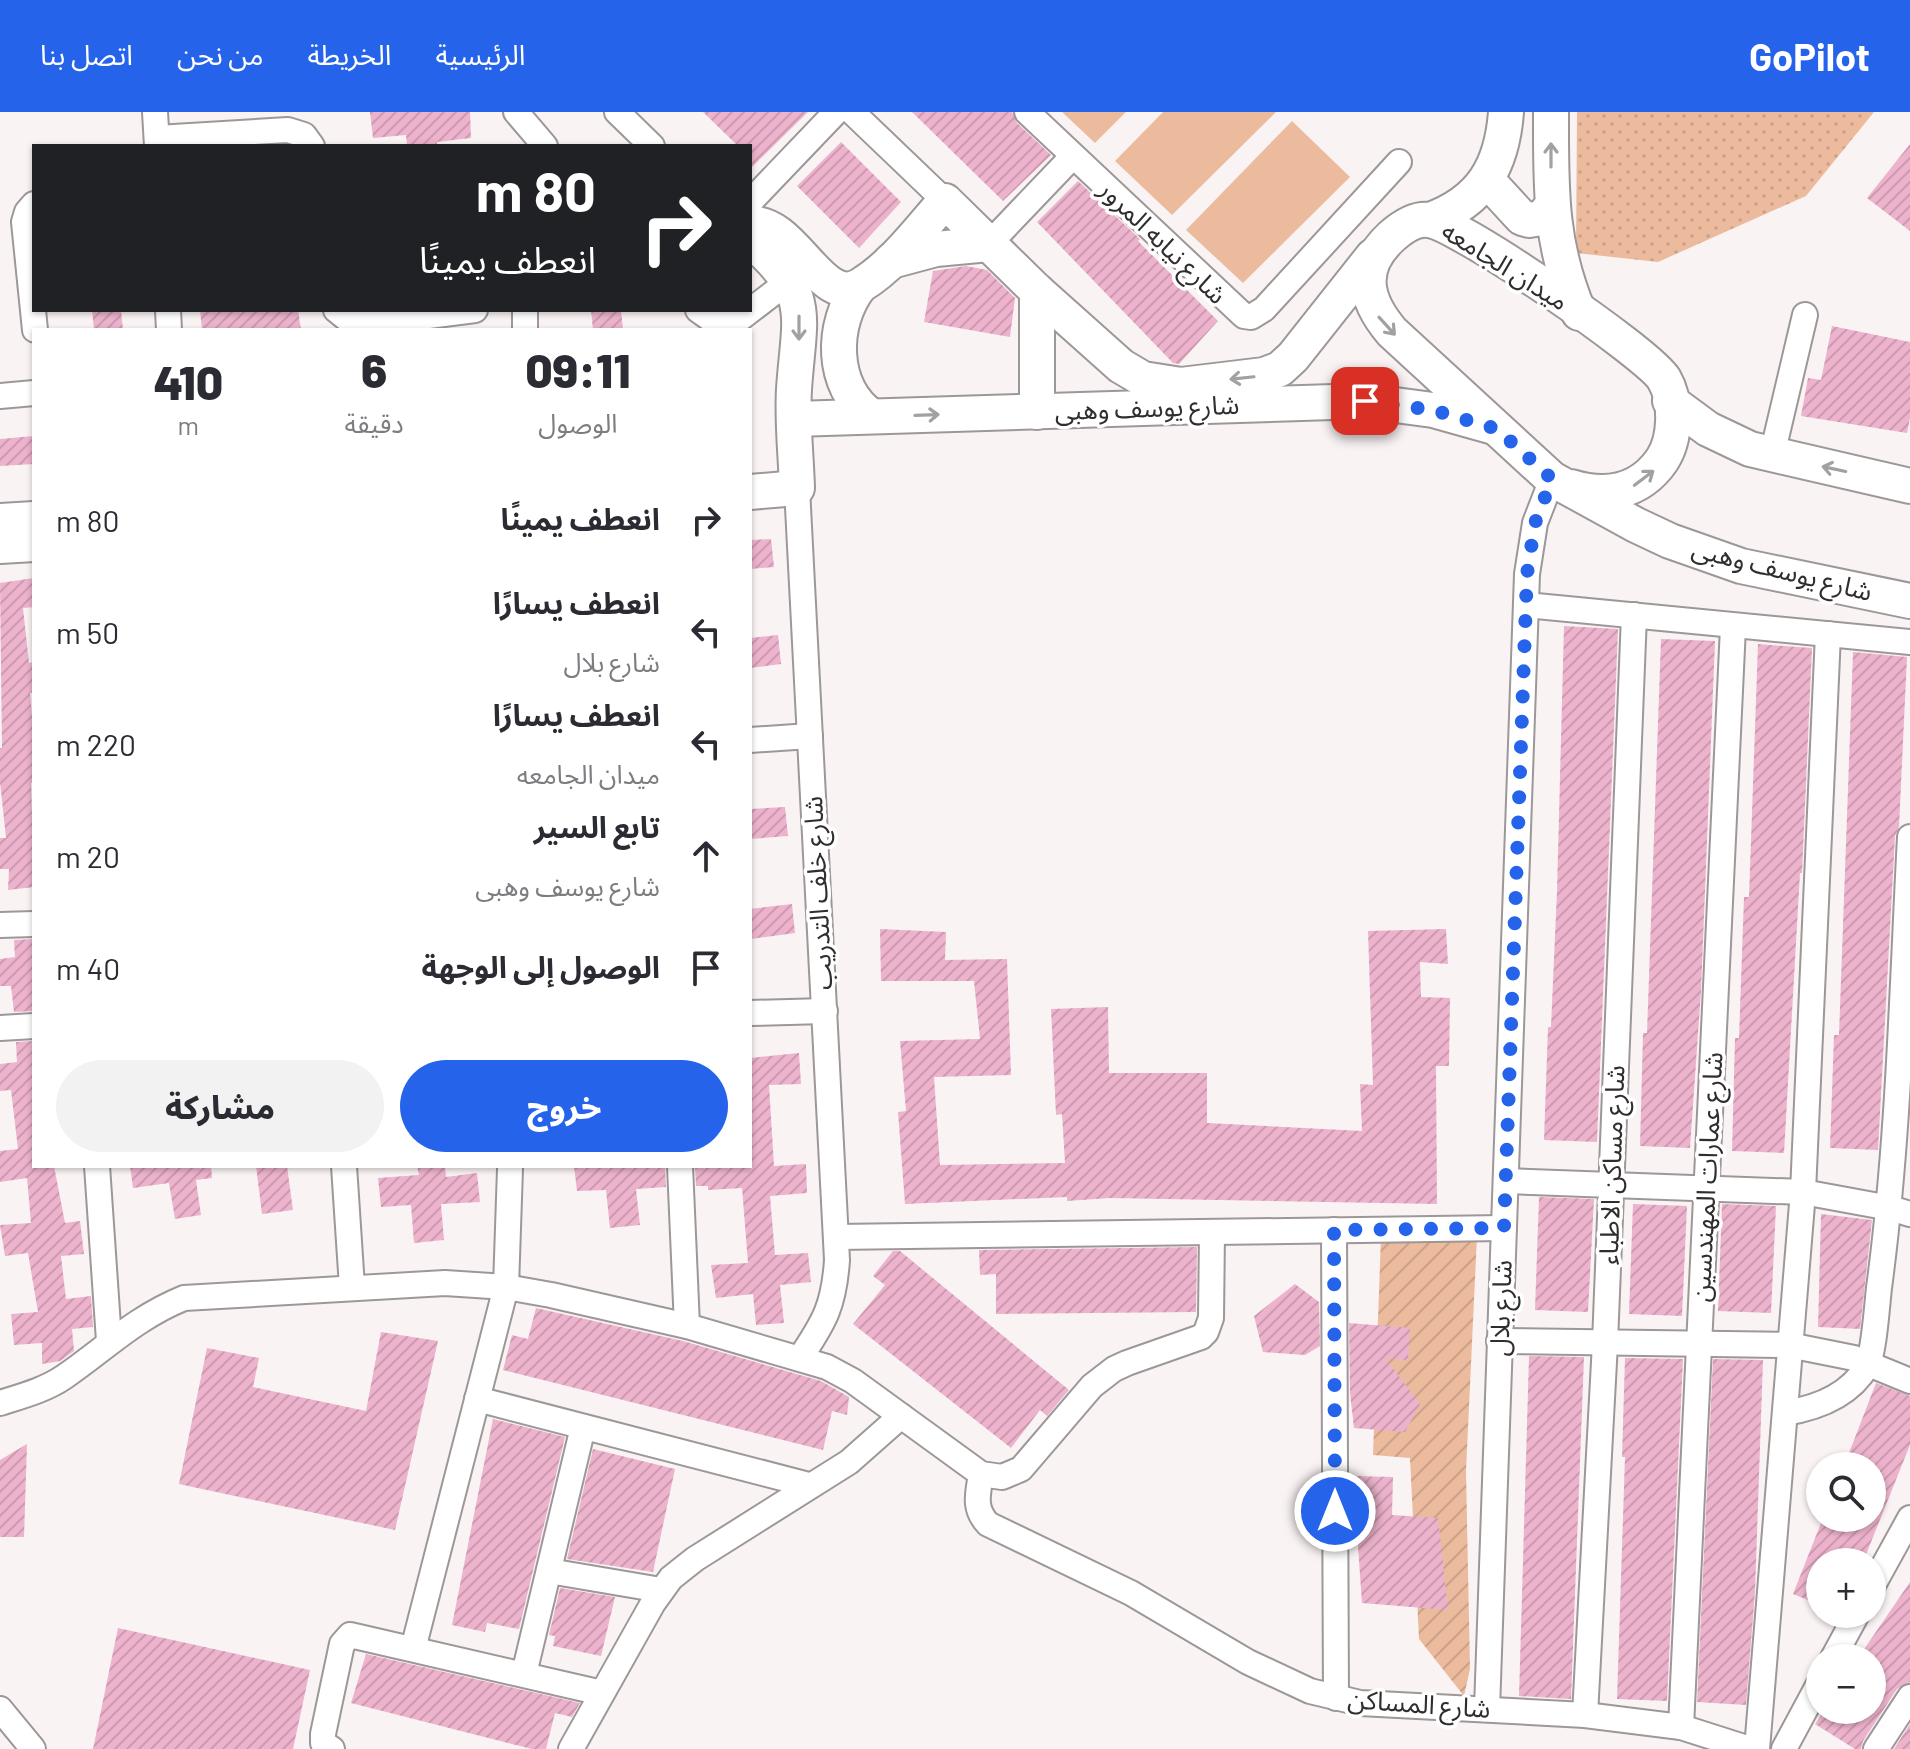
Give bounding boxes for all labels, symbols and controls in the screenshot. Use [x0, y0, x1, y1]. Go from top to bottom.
text: GoPilot [1749, 33, 1870, 79]
text: اتصل بنا [40, 37, 133, 71]
text: من نحن [177, 37, 264, 71]
text: الخريطة [308, 37, 391, 71]
text: الرئيسية [435, 37, 525, 71]
one-way arrow [1543, 142, 1559, 169]
text: 80 m [476, 156, 596, 223]
street label: شارع نيابه المرور [1090, 172, 1234, 313]
icon: right [624, 176, 728, 280]
street label: ميدان الجامعه [1436, 214, 1575, 317]
text: انعطف يمينًا [419, 237, 596, 280]
one-way arrow [792, 314, 807, 341]
one-way arrow [1378, 315, 1396, 335]
text: 6 [361, 340, 387, 398]
text: 09:11 [525, 340, 631, 398]
text: 410 [153, 352, 223, 410]
pin [1331, 367, 1399, 435]
one-way arrow [1230, 370, 1256, 385]
icon: arrive [1343, 379, 1387, 423]
street label: شارع يوسف وهبى [1054, 388, 1240, 430]
text: دقيقة [345, 407, 404, 438]
text: الوصول [538, 407, 617, 438]
one-way arrow [914, 407, 940, 422]
text: m [178, 409, 199, 440]
one-way arrow [1821, 461, 1847, 476]
one-way arrow [1633, 469, 1654, 486]
icon: right [684, 498, 728, 542]
text: انعطف يمينًا [501, 500, 660, 536]
text: 80 m [56, 502, 119, 538]
street label: شارع يوسف وهبى [1688, 531, 1876, 611]
text: انعطف يسارًا [493, 584, 660, 620]
icon: left [684, 610, 728, 654]
text: 50 m [56, 614, 119, 650]
text: شارع بلال [563, 646, 660, 677]
text: انعطف يسارًا [493, 696, 660, 732]
icon: left [684, 722, 728, 766]
text: 220 m [56, 726, 136, 762]
text: ميدان الجامعه [517, 758, 660, 789]
street label: شارع خلف التدريب [796, 795, 842, 991]
text: تابع السير [534, 808, 660, 844]
icon: ahead [684, 834, 728, 878]
text: 20 m [56, 838, 120, 874]
text: شارع يوسف وهبى [475, 870, 660, 901]
icon: arrive [684, 946, 728, 990]
text: الوصول إلى الوجهة [421, 948, 660, 984]
text: 40 m [56, 950, 120, 986]
street label: شارع عمارات المهندسين [1683, 1051, 1733, 1303]
button: مشاركة [56, 1060, 384, 1152]
button: خروج [400, 1060, 728, 1152]
street label: شارع مساكن الاطباء [1592, 1064, 1634, 1266]
street label: شارع بلال [1482, 1259, 1522, 1357]
map controls [1806, 1452, 1886, 1724]
button: search [1806, 1452, 1886, 1532]
position arrow [1293, 1469, 1377, 1553]
button: + [1806, 1548, 1886, 1628]
button: − [1806, 1644, 1886, 1724]
street label: شارع المساكن [1346, 1682, 1492, 1728]

